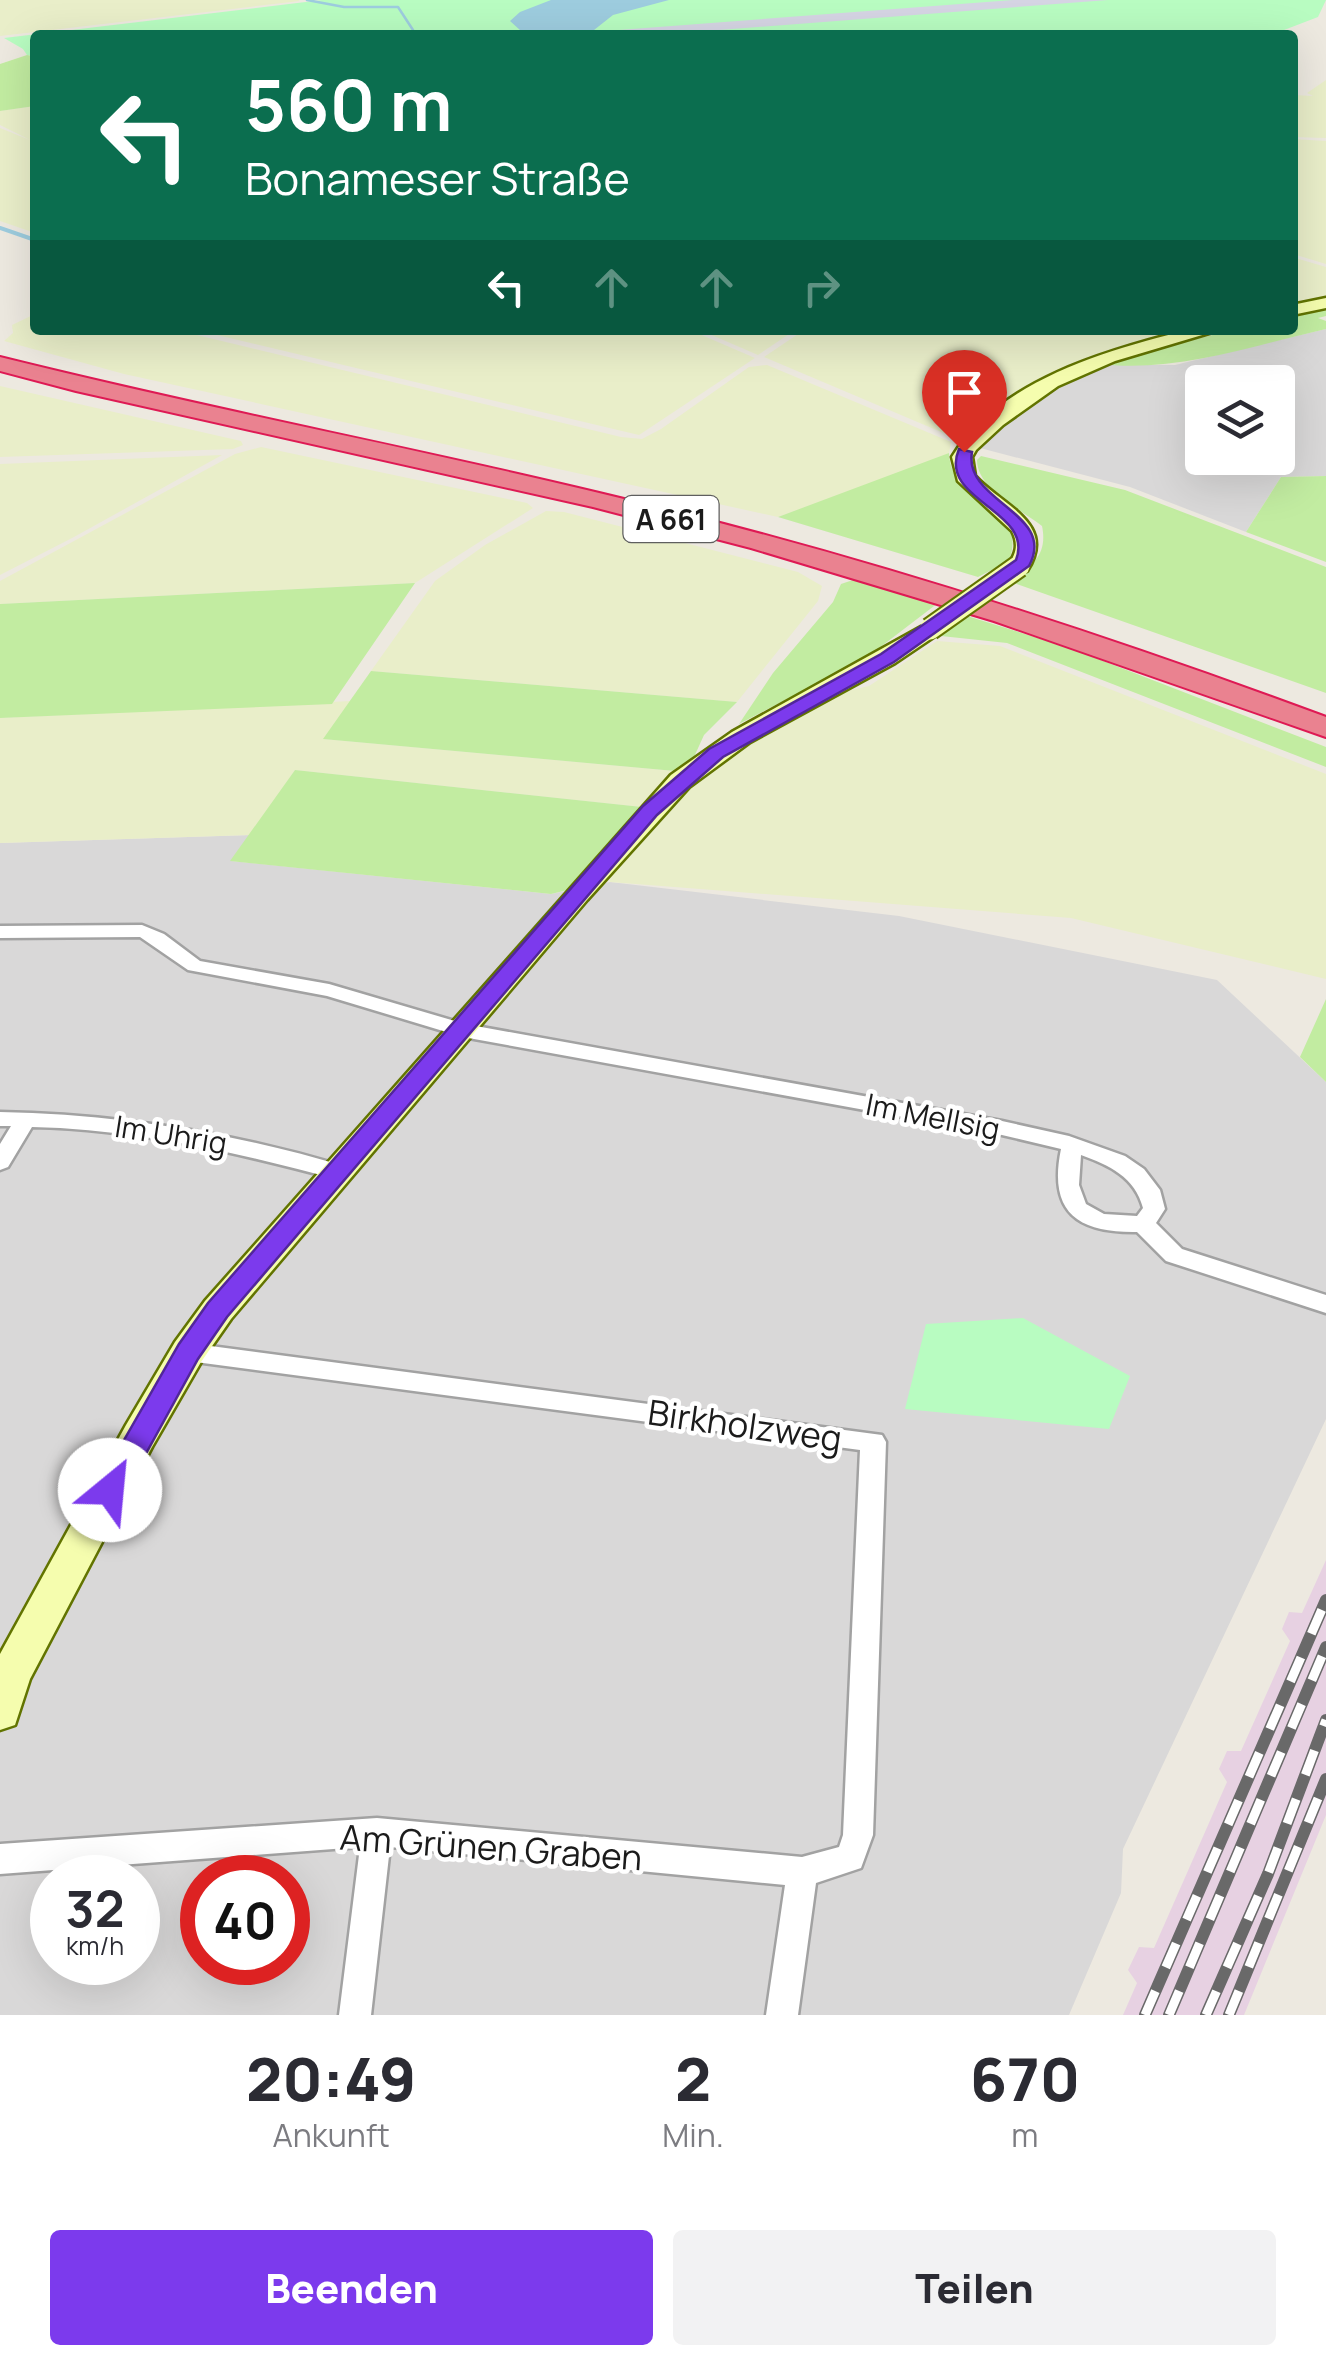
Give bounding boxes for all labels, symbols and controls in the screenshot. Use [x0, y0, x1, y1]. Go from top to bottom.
text: 560 m [245, 56, 453, 152]
icon: left [80, 70, 210, 200]
text: Bonameser Straße [245, 147, 630, 209]
icon: left [479, 260, 534, 315]
icon: ahead [584, 260, 639, 315]
icon: ahead [689, 260, 744, 315]
icon: right [794, 260, 849, 315]
pin [922, 350, 1007, 453]
icon: arrive [937, 365, 992, 420]
map controls [1185, 365, 1295, 475]
button: layers [1185, 365, 1295, 475]
road number: A 661 [624, 496, 718, 542]
street label: Im Mellsig [862, 1083, 1004, 1149]
street label: Im Uhrig [112, 1105, 230, 1163]
street label: Birkholzweg [645, 1388, 845, 1462]
position arrow [58, 1438, 162, 1542]
street label: Am Grünen Graben [338, 1812, 644, 1882]
speed limit sign: 40 [180, 1855, 310, 1985]
text: 32 [66, 1874, 124, 1942]
text: km/h [66, 1928, 124, 1963]
text: 20:49 [246, 2037, 416, 2119]
text: 2 [675, 2037, 711, 2119]
text: 670 [970, 2037, 1080, 2119]
text: Ankunft [272, 2113, 390, 2157]
text: Min. [662, 2113, 724, 2157]
text: m [1011, 2113, 1038, 2157]
button: Beenden [50, 2230, 653, 2345]
button: Teilen [673, 2230, 1276, 2345]

